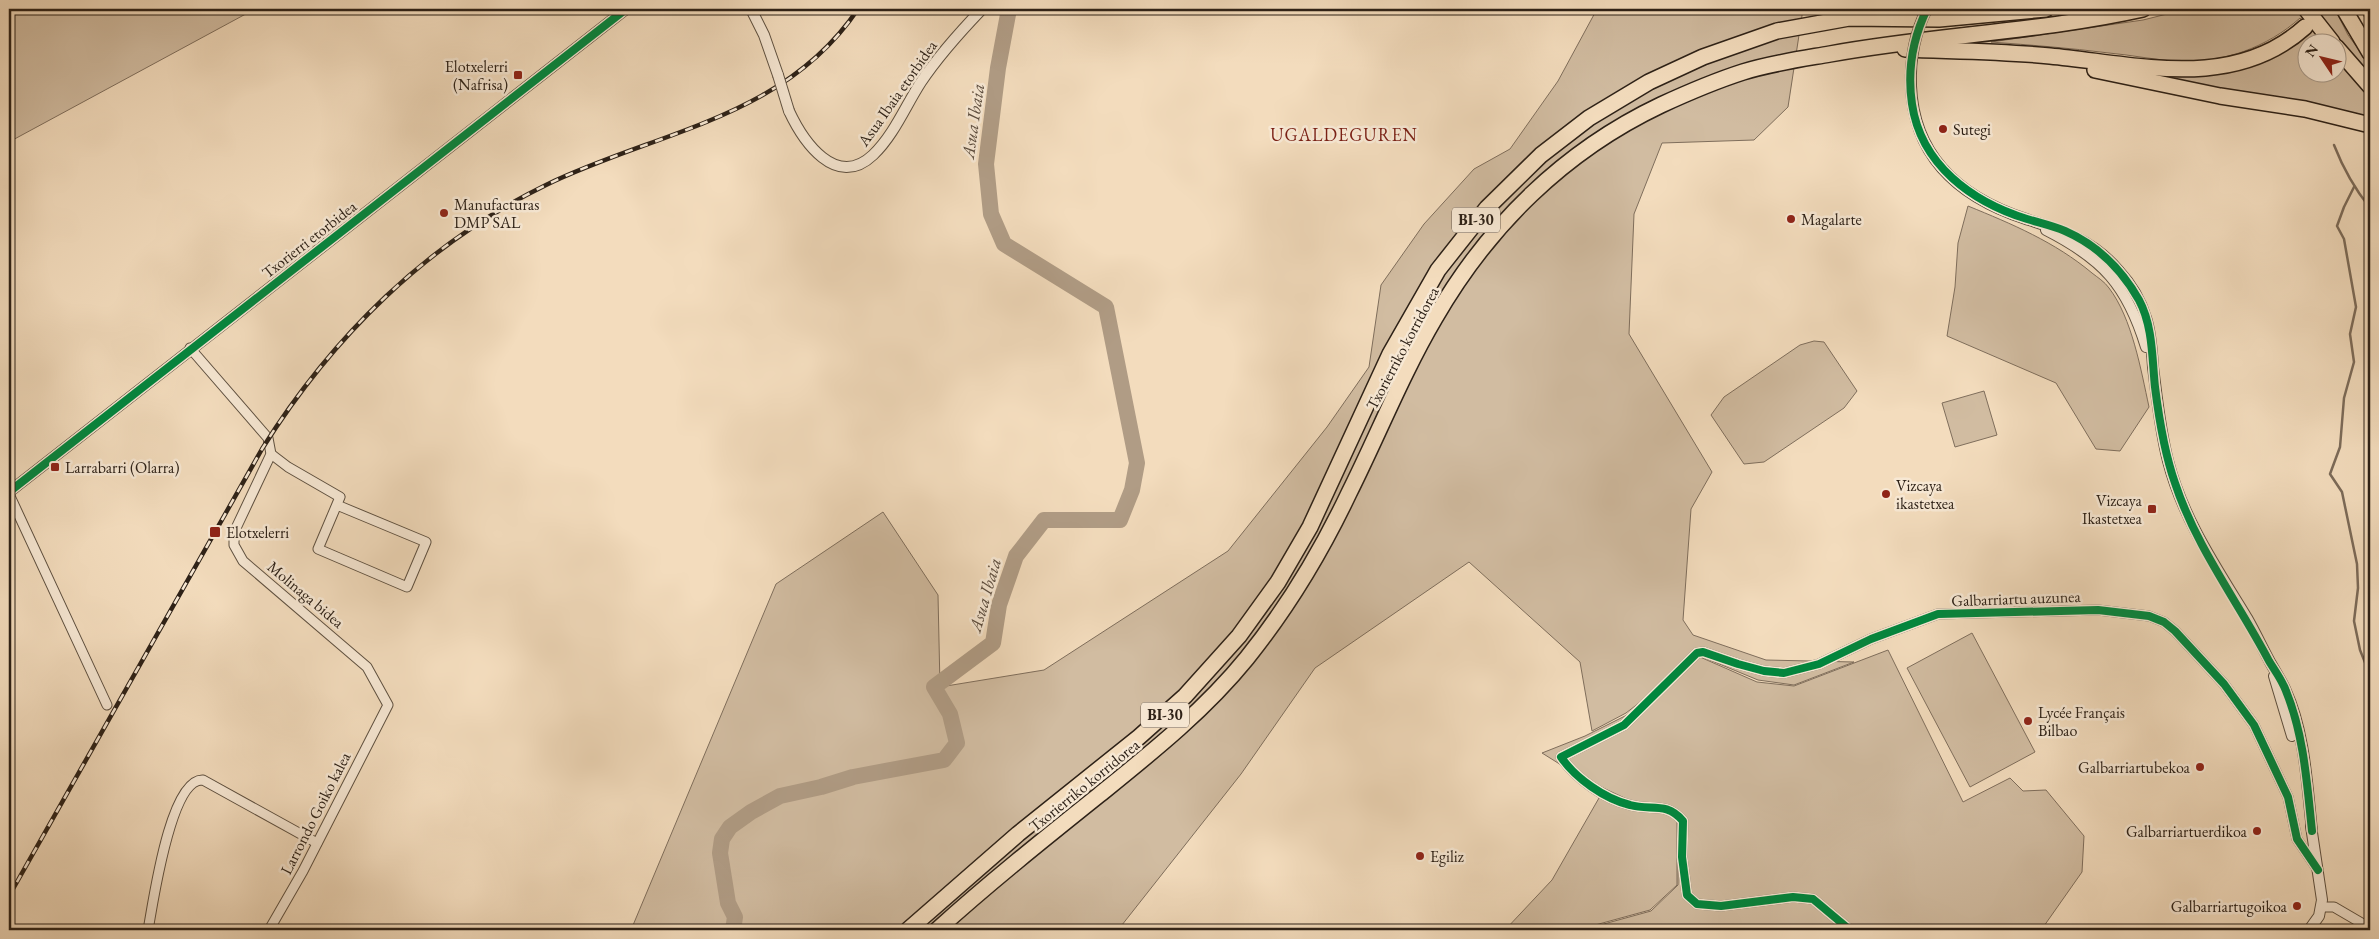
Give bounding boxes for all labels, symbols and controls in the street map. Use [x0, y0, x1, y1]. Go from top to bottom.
north arrow [2296, 32, 2346, 82]
street label: Asua Ibaia etorbidea [852, 36, 942, 151]
text: N [2301, 40, 2322, 60]
place label: Elotxelerri (Nafrisa) [445, 56, 508, 95]
marker: Elotxelerri (Nafrisa) [512, 69, 524, 81]
water label: Asua Ibaia [956, 82, 989, 162]
place label: Sutegi [1953, 119, 1991, 140]
district label: UGALDEGUREN [1270, 123, 1418, 146]
marker: Sutegi [1937, 123, 1949, 135]
place label: Manufacturas DMP SAL [454, 194, 539, 233]
street label: Txorierri etorbidea [258, 196, 361, 283]
marker: Manufacturas DMP SAL [438, 207, 450, 219]
road number: BI-30 [1452, 208, 1500, 232]
place label: Magalarte [1801, 209, 1862, 230]
marker: Magalarte [1785, 213, 1797, 225]
street label: Txorierriko korridorea [1361, 283, 1444, 413]
place label: Larrabarri (Olarra) [65, 457, 180, 478]
marker: Larrabarri (Olarra) [49, 461, 61, 473]
place label: Vizcaya ikastetxea [1896, 475, 1955, 514]
marker: Vizcaya ikastetxea [1880, 488, 1892, 500]
place label: Vizcaya Ikastetxea [2082, 490, 2143, 529]
marker: Vizcaya Ikastetxea [2146, 503, 2158, 515]
place label: Elotxelerri [226, 522, 289, 543]
marker: Elotxelerri [208, 525, 222, 539]
water label: Asua Ibaia [962, 555, 1006, 636]
street label: Molinaga bidea [263, 556, 349, 633]
street label: Galbarriartu auzunea [1951, 586, 2082, 611]
road number: BI-30 [1141, 702, 1189, 728]
place label: Lycée Français Bilbao [2038, 702, 2125, 741]
marker: Lycée Français Bilbao [2022, 715, 2034, 727]
street label: Txorierriko korridorea [1025, 734, 1144, 836]
street label: Larrondo Goiko kalea [276, 748, 356, 878]
place label: Galbarriartubekoa [2078, 757, 2191, 778]
marker: Galbarriartubekoa [2194, 761, 2206, 773]
place label: Galbarriartuerdikoa [2126, 821, 2248, 842]
marker: Galbarriartuerdikoa [2251, 825, 2263, 837]
place label: Egiliz [1430, 846, 1464, 867]
marker: Egiliz [1414, 850, 1426, 862]
place label: Galbarriartugoikoa [2171, 896, 2288, 917]
marker: Galbarriartugoikoa [2291, 900, 2303, 912]

